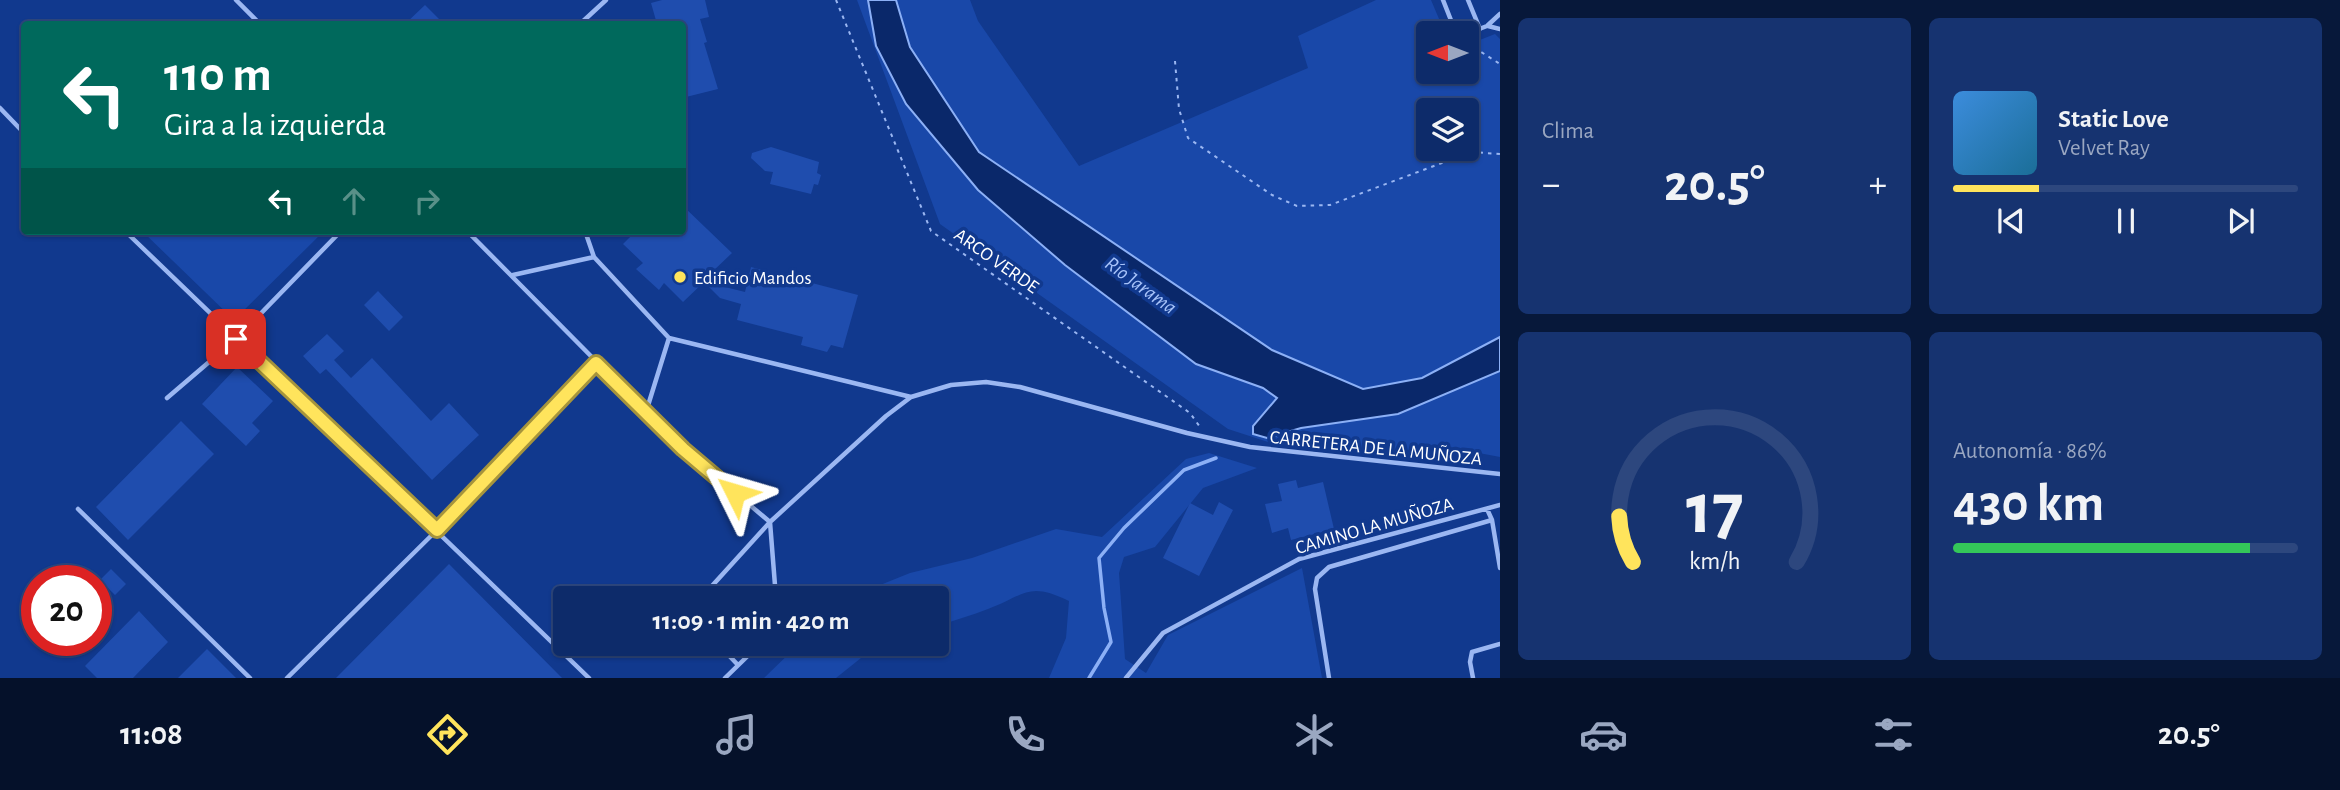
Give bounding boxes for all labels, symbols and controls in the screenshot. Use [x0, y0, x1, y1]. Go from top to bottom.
north arrow [1416, 21, 1479, 84]
map controls [1416, 21, 1479, 161]
icon: left [49, 49, 140, 140]
text: 110 m [164, 51, 272, 100]
button: layers [1416, 98, 1479, 161]
text: Static Love [2058, 106, 2169, 132]
text: Gira a la izquierda [164, 109, 386, 141]
text: Clima [1542, 120, 1594, 143]
text: Velvet Ray [2058, 137, 2150, 160]
text: 20.5° [1664, 158, 1765, 210]
text: − [1542, 166, 1560, 204]
text: + [1869, 166, 1887, 204]
icon: left [262, 182, 300, 220]
icon: ahead [335, 182, 373, 220]
icon: right [408, 182, 446, 220]
icon: previous [1992, 202, 2030, 240]
icon: pause [2107, 202, 2145, 240]
icon: next [2222, 202, 2260, 240]
street label: ARCO VERDE [950, 225, 1042, 297]
water label: Río Jarama [1101, 253, 1180, 318]
marker: Edificio Mandos [672, 269, 688, 285]
place label: Edificio Mandos [694, 269, 811, 288]
pin [206, 309, 266, 369]
icon: arrive [217, 320, 255, 358]
street label: CARRETERA DE LA MUÑOZA [1269, 426, 1483, 469]
text: Autonomía · 86% [1953, 440, 2107, 463]
position arrow [698, 456, 772, 530]
text: 17 [1686, 474, 1743, 547]
text: 430 km [1953, 478, 2104, 530]
street label: CAMINO LA MUÑOZA [1293, 493, 1456, 558]
text: km/h [1689, 549, 1740, 574]
speed limit sign: 20 [21, 565, 112, 656]
text: 11:09 · 1 min · 420 m [653, 608, 849, 634]
icon: directions [423, 710, 472, 759]
icon: music [712, 710, 761, 759]
icon: phone [1001, 710, 1050, 759]
icon: climate [1290, 710, 1339, 759]
icon: car [1579, 710, 1628, 759]
icon: filters [1869, 710, 1918, 759]
text: 11:08 [120, 718, 183, 750]
text: 20.5° [2158, 718, 2220, 750]

